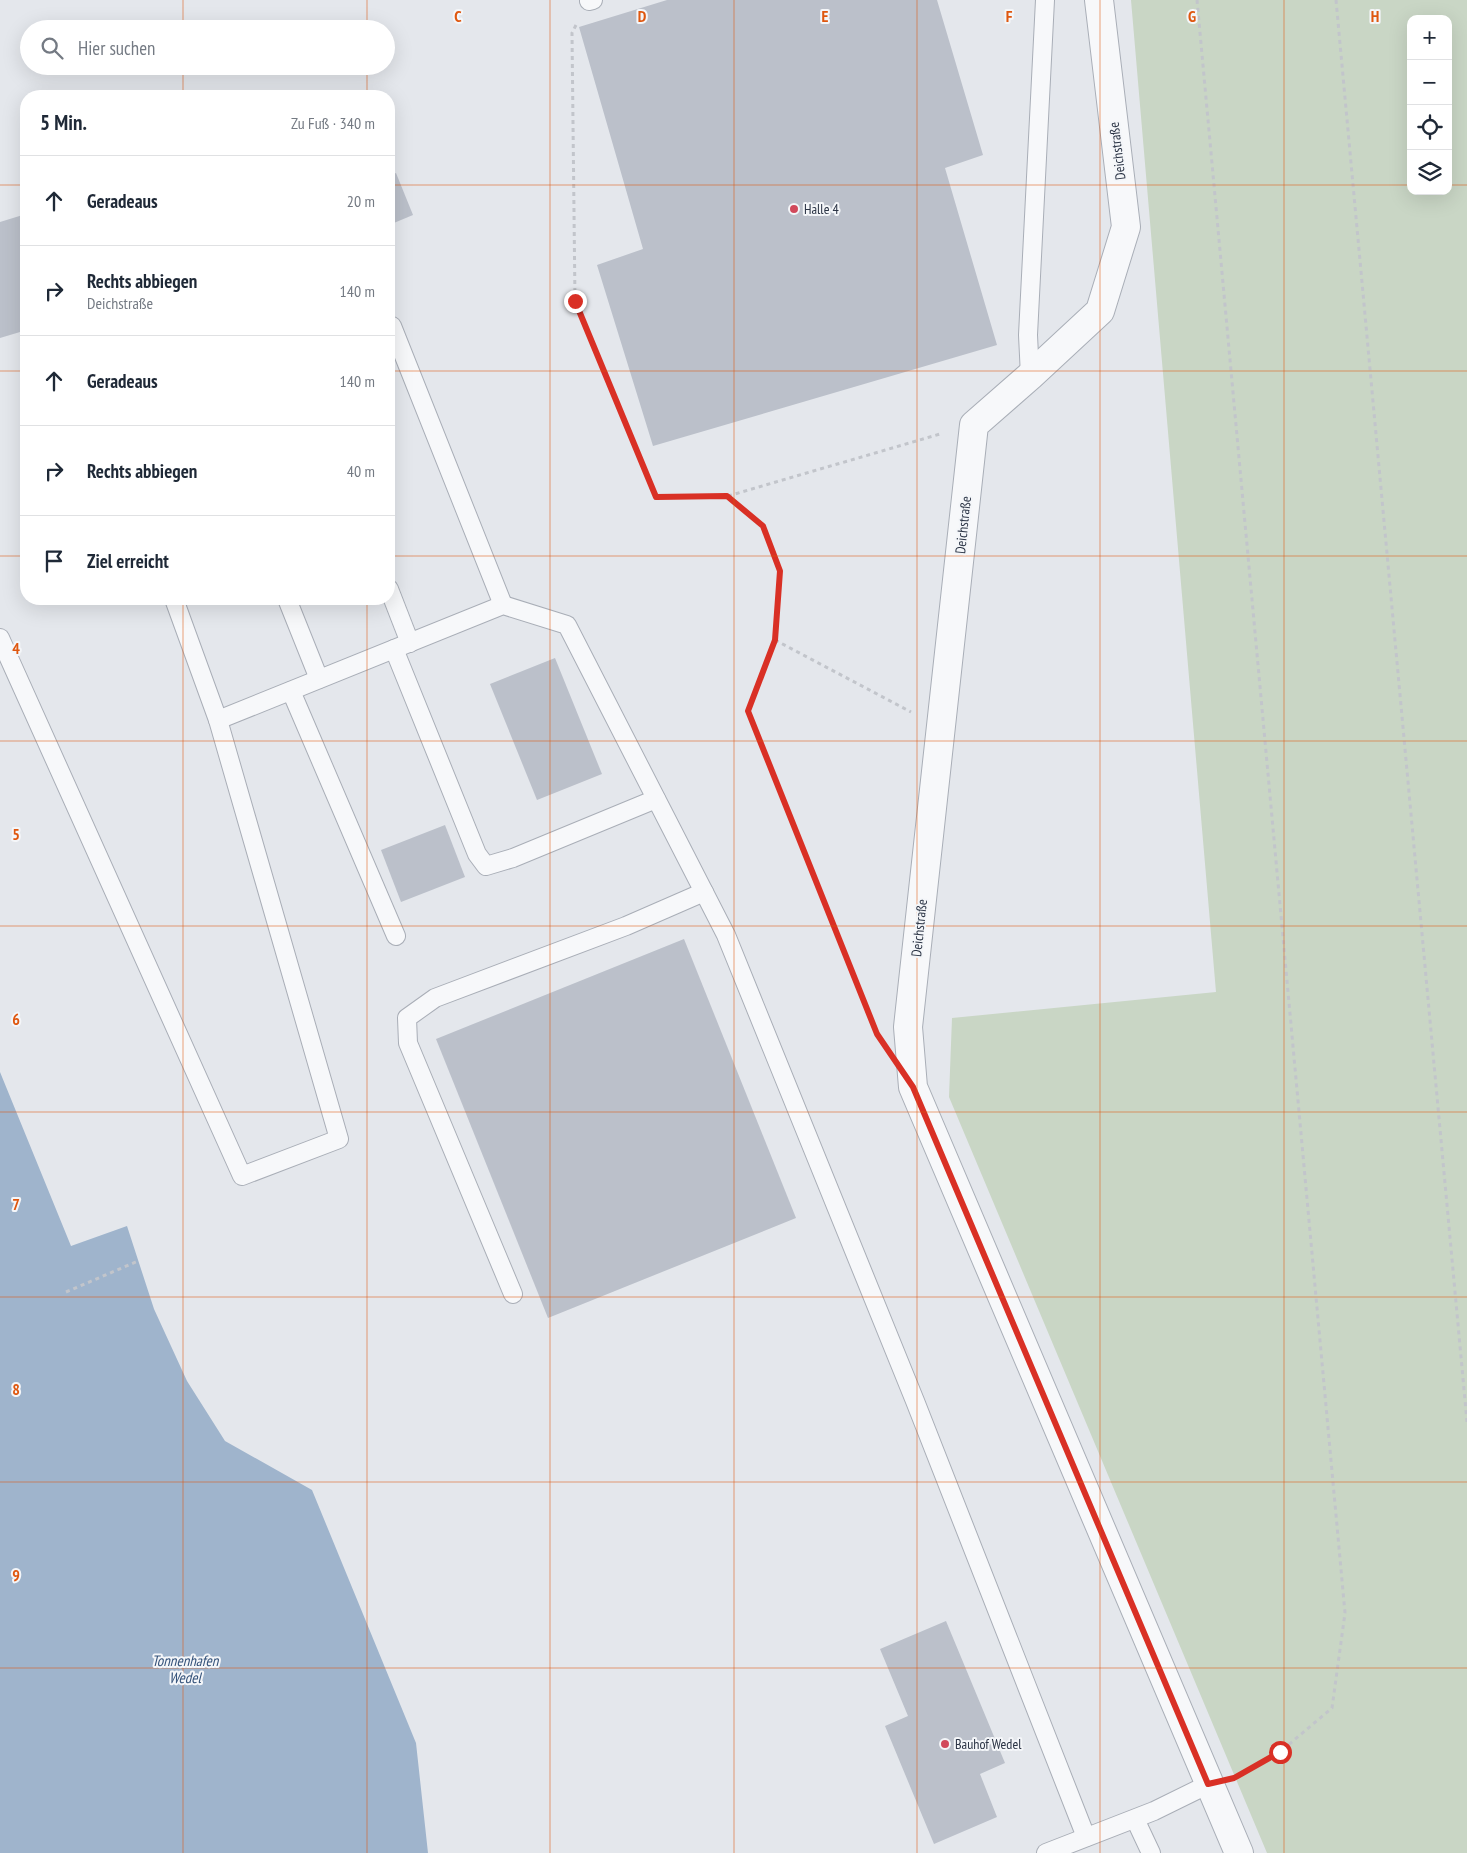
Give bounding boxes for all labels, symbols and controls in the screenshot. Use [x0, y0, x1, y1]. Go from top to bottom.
text: C [454, 6, 462, 26]
text: D [638, 6, 647, 26]
text: E [822, 6, 829, 26]
text: F [1006, 6, 1013, 26]
text: G [1188, 6, 1196, 26]
text: H [1371, 6, 1379, 26]
map controls [1407, 15, 1452, 195]
button: + [1407, 15, 1452, 60]
search box [20, 20, 395, 75]
icon: search [38, 34, 66, 62]
text: Hier suchen [78, 36, 155, 60]
button: − [1407, 60, 1452, 105]
button: locate [1407, 105, 1452, 150]
text: 5 Min. [40, 109, 87, 136]
text: Zu Fuß · 340 m [291, 113, 375, 133]
street label: Deichstraße [1105, 121, 1129, 181]
button: layers [1407, 150, 1452, 195]
icon: ahead [40, 187, 68, 215]
text: Geradeaus [87, 189, 158, 213]
text: 20 m [347, 191, 375, 211]
place label: Halle 4 [804, 200, 839, 218]
marker: Halle 4 [788, 203, 800, 215]
text: Rechts abbiegen [87, 269, 197, 293]
icon: right [40, 277, 68, 305]
text: 140 m [340, 281, 375, 301]
route end [564, 290, 587, 313]
text: Deichstraße [87, 293, 153, 313]
icon: ahead [40, 367, 68, 395]
text: Geradeaus [87, 369, 158, 393]
text: 140 m [340, 371, 375, 391]
icon: right [40, 457, 68, 485]
text: Rechts abbiegen [87, 459, 197, 483]
text: 40 m [347, 461, 375, 481]
street label: Deichstraße [951, 495, 975, 555]
icon: arrive [40, 547, 68, 575]
text: Ziel erreicht [87, 549, 169, 573]
text: 4 [12, 638, 20, 658]
text: 5 [12, 824, 20, 844]
street label: Deichstraße [907, 898, 931, 958]
text: 6 [12, 1009, 20, 1029]
text: 7 [12, 1194, 20, 1214]
text: 8 [12, 1379, 20, 1399]
text: 9 [12, 1565, 20, 1585]
water label: Tonnenhafen Wedel [152, 1651, 220, 1687]
place label: Bauhof Wedel [955, 1735, 1022, 1753]
marker: Bauhof Wedel [939, 1738, 951, 1750]
route start [1269, 1741, 1292, 1764]

